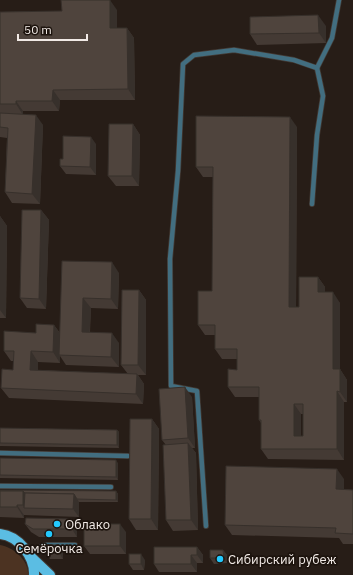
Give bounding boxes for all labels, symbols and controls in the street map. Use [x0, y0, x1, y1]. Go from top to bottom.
scale bar [18, 16, 87, 42]
text: 50 m [24, 22, 52, 37]
place label: Облако [65, 516, 110, 533]
marker: Облако [52, 519, 62, 529]
marker: Cемёрочка [44, 529, 54, 539]
place label: Cемёрочка [15, 540, 83, 557]
place label: Сибирский рубеж [228, 551, 337, 568]
marker: Сибирский рубеж [215, 554, 225, 564]

